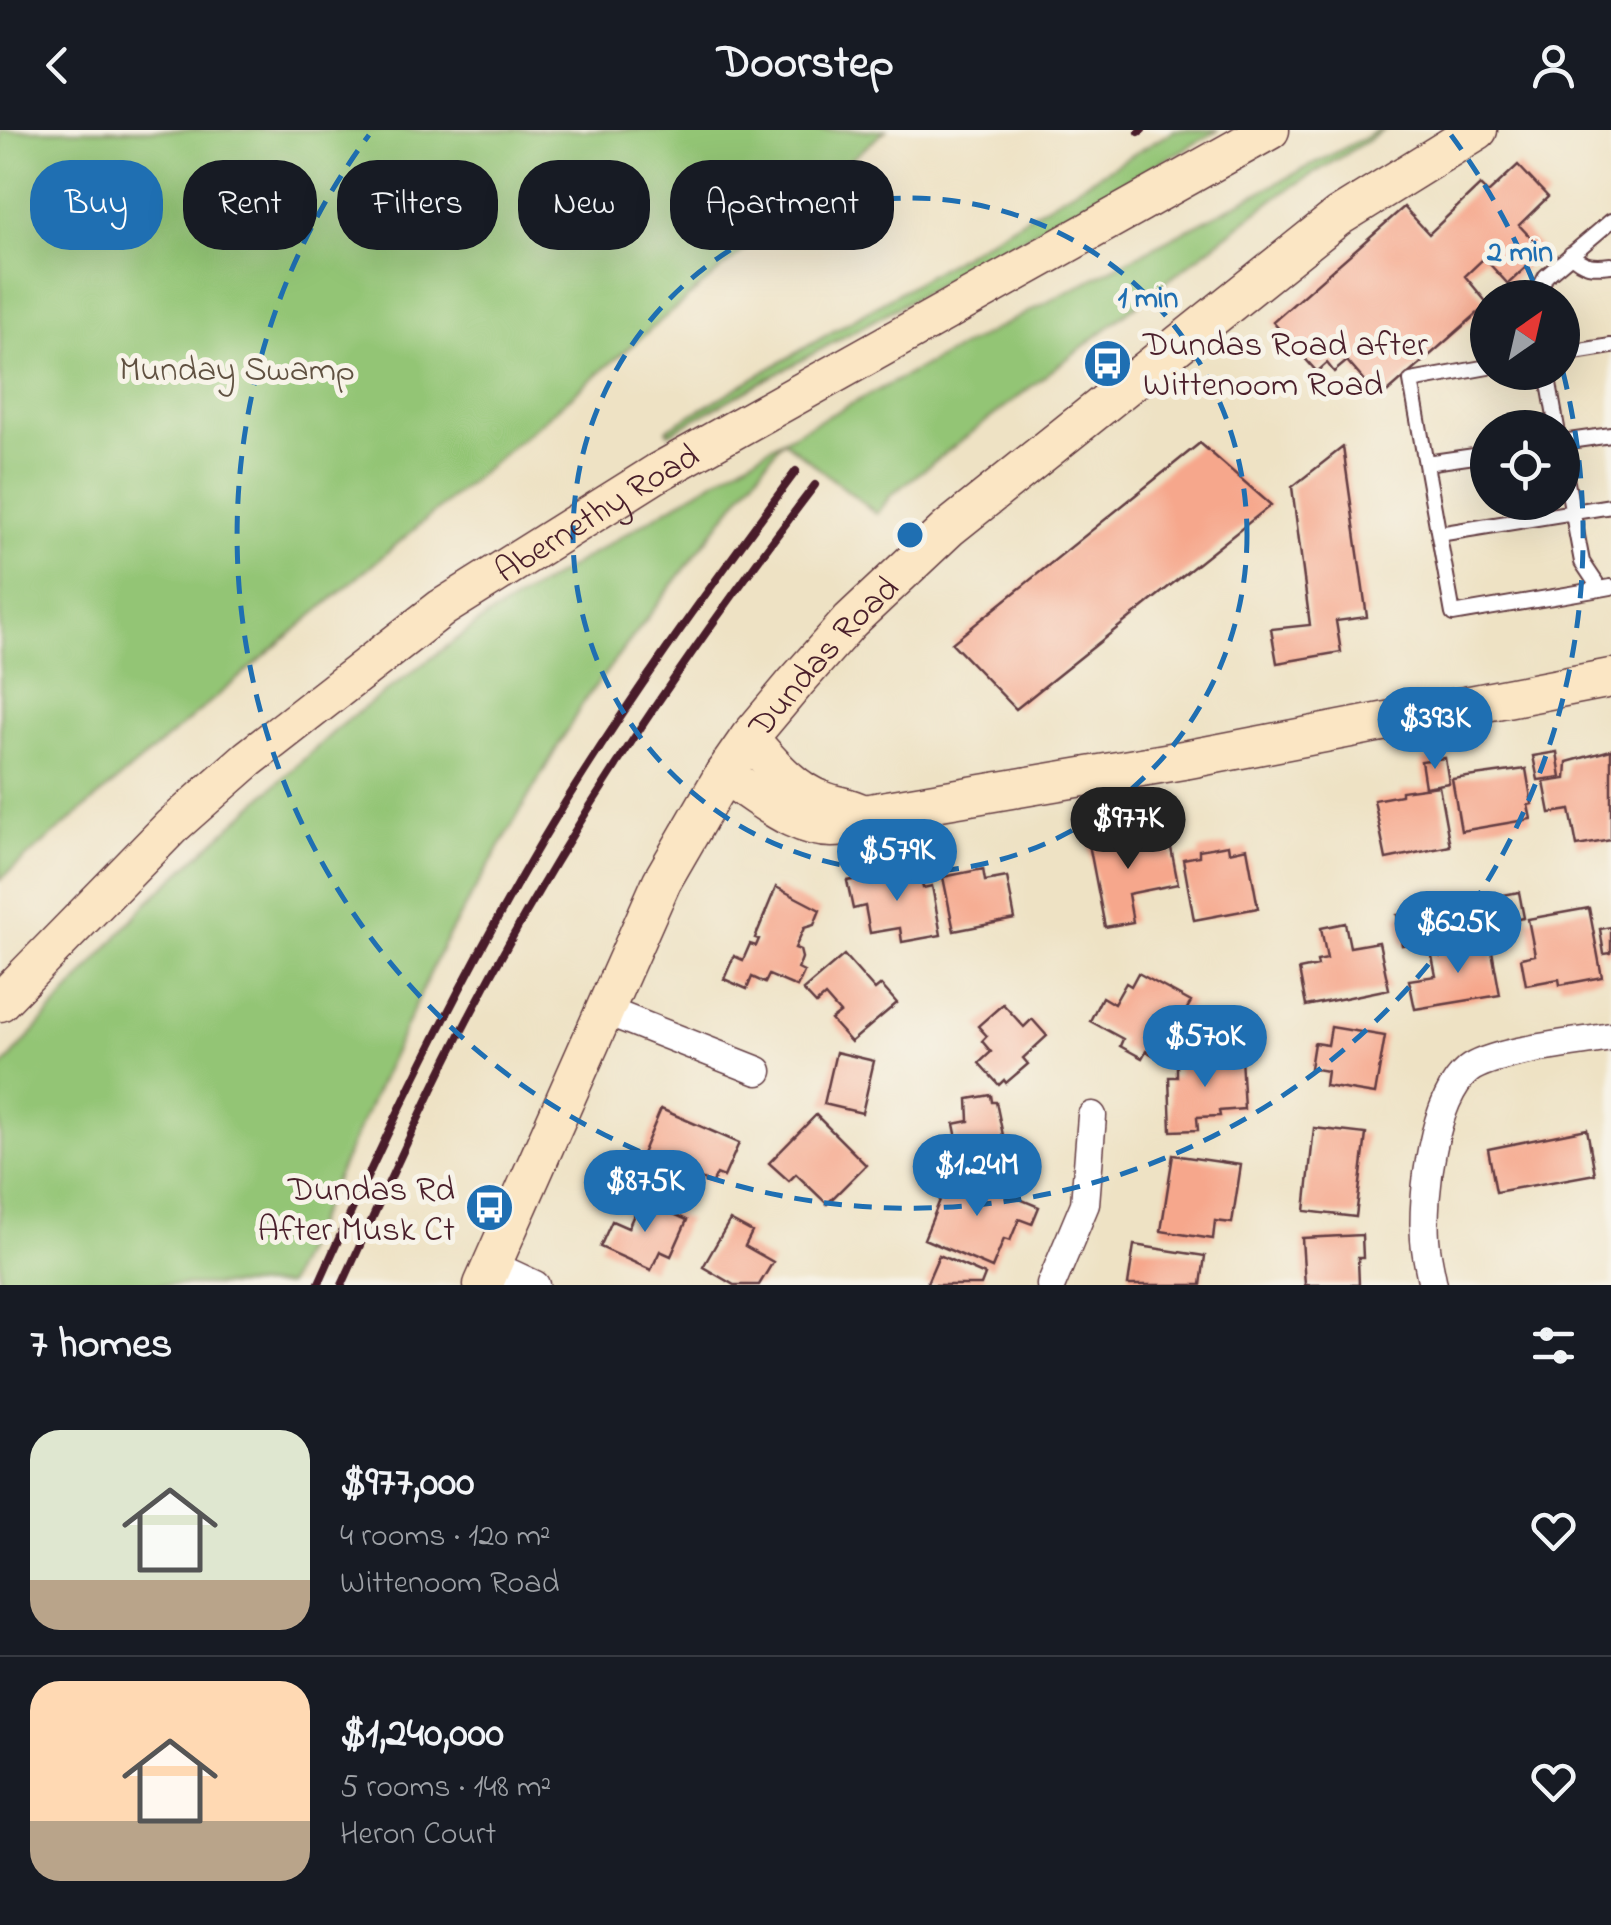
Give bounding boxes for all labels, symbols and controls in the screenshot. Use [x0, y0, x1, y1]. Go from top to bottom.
text: Doorstep [717, 32, 894, 98]
icon: back [30, 38, 85, 93]
icon: person [1526, 38, 1581, 93]
chip: Buy [30, 160, 163, 250]
chip: Rent [183, 160, 317, 250]
chip: Filters [337, 160, 498, 250]
chip: New [518, 160, 650, 250]
chip: Apartment [670, 160, 894, 250]
text: 2 min [1486, 232, 1553, 276]
text: 1 min [1118, 278, 1178, 322]
north arrow [1470, 280, 1580, 390]
map controls [1470, 280, 1580, 520]
place label: Dundas Road after Wittenoom Road [1142, 321, 1428, 412]
bus stop icon: Dundas Road after Wittenoom Road [1082, 337, 1134, 389]
park label: Munday Swamp [119, 346, 355, 397]
button: locate [1470, 410, 1580, 520]
street label: Abernethy Road [486, 432, 710, 598]
centre of rings [892, 517, 928, 553]
street label: Dundas Road [737, 565, 912, 751]
pin: $393K [1365, 687, 1505, 772]
text: $393K [1400, 696, 1470, 743]
pin: $977K [1058, 787, 1198, 872]
text: $977K [1093, 796, 1163, 843]
pin: $579K [827, 819, 967, 904]
text: $579K [859, 828, 935, 875]
pin: $625K [1388, 891, 1528, 976]
text: $625K [1416, 900, 1500, 947]
pin: $570K [1135, 1005, 1275, 1090]
text: $570K [1165, 1014, 1245, 1061]
pin: $1.24M [896, 1134, 1058, 1219]
text: $1.24M [935, 1143, 1019, 1190]
pin: $875K [575, 1150, 715, 1235]
text: $875K [606, 1159, 684, 1206]
place label: Dundas Rd After Musk Ct [258, 1166, 455, 1257]
bus stop icon: Dundas Rd After Musk Ct [464, 1182, 516, 1234]
text: 7 homes [30, 1315, 172, 1376]
icon: filters [1526, 1318, 1581, 1373]
text: $977,000 [340, 1453, 474, 1514]
icon: home [110, 1470, 230, 1590]
icon: heart [1526, 1503, 1581, 1558]
text: 4 rooms · 120 m² [340, 1514, 551, 1561]
text: Wittenoom Road [340, 1561, 560, 1608]
text: $1,240,000 [340, 1704, 504, 1765]
icon: home [110, 1721, 230, 1841]
icon: heart [1526, 1754, 1581, 1809]
text: 5 rooms · 148 m² [340, 1765, 551, 1812]
text: Heron Court [340, 1812, 496, 1859]

